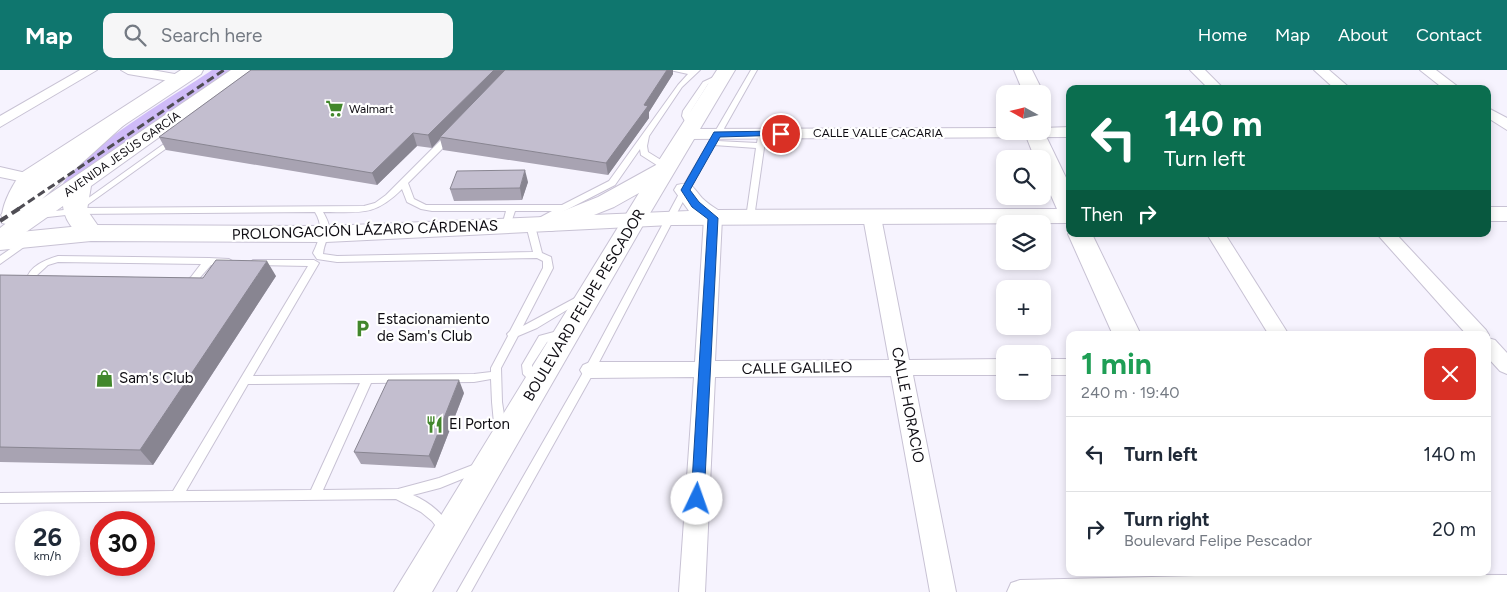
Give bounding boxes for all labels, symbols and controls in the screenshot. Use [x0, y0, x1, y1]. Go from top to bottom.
search box [103, 13, 453, 58]
text: Map [25, 21, 73, 50]
icon: search [121, 21, 149, 49]
text: Search here [161, 24, 262, 47]
text: Home [1198, 24, 1247, 46]
text: Map [1275, 24, 1310, 46]
text: About [1338, 24, 1388, 46]
text: Contact [1416, 24, 1482, 46]
north arrow [996, 85, 1051, 140]
map controls [996, 85, 1051, 400]
supermarket icon: Walmart [325, 99, 345, 119]
place label: Walmart [349, 102, 394, 116]
text: 140 m [1164, 103, 1262, 145]
icon: left [1081, 105, 1146, 170]
street label: AVENIDA JESÚS GARCÍA [61, 108, 183, 200]
pin [760, 113, 802, 155]
icon: arrive [767, 120, 795, 148]
street label: CALLE VALLE CACARIA [813, 126, 943, 140]
text: Turn left [1164, 145, 1246, 172]
button: search [996, 150, 1051, 205]
icon: right [1133, 200, 1161, 228]
text: Then [1081, 203, 1123, 226]
street label: BOULEVARD FELIPE PESCADOR [519, 206, 649, 404]
button: layers [996, 215, 1051, 270]
street label: PROLONGACIÓN LÁZARO CÁRDENAS [232, 216, 498, 244]
button: + [996, 280, 1051, 335]
place label: Estacionamiento de Sam's Club [377, 310, 490, 345]
parking icon: Estacionamiento de Sam's Club [353, 318, 373, 338]
street label: CALLE HORACIO [888, 345, 928, 465]
button: − [996, 345, 1051, 400]
text: 1 min [1081, 345, 1152, 382]
button: close [1424, 348, 1476, 400]
street label: CALLE GALILEO [741, 358, 853, 378]
shop icon: Sam's Club [95, 368, 115, 388]
place label: Sam's Club [119, 369, 194, 387]
text: 240 m · 19:40 [1081, 383, 1180, 402]
restaurant icon: El Porton [425, 414, 445, 434]
place label: El Porton [449, 415, 510, 433]
icon: left [1081, 440, 1109, 468]
text: Turn left [1124, 443, 1198, 466]
text: 140 m [1423, 443, 1476, 466]
position arrow [670, 472, 722, 524]
text: Turn right [1124, 508, 1210, 531]
speed limit sign: 30 [90, 511, 155, 576]
icon: right [1081, 515, 1109, 543]
text: 20 m [1432, 518, 1476, 541]
text: 26 [33, 522, 62, 552]
text: Boulevard Felipe Pescador [1124, 531, 1312, 550]
text: km/h [34, 549, 61, 563]

